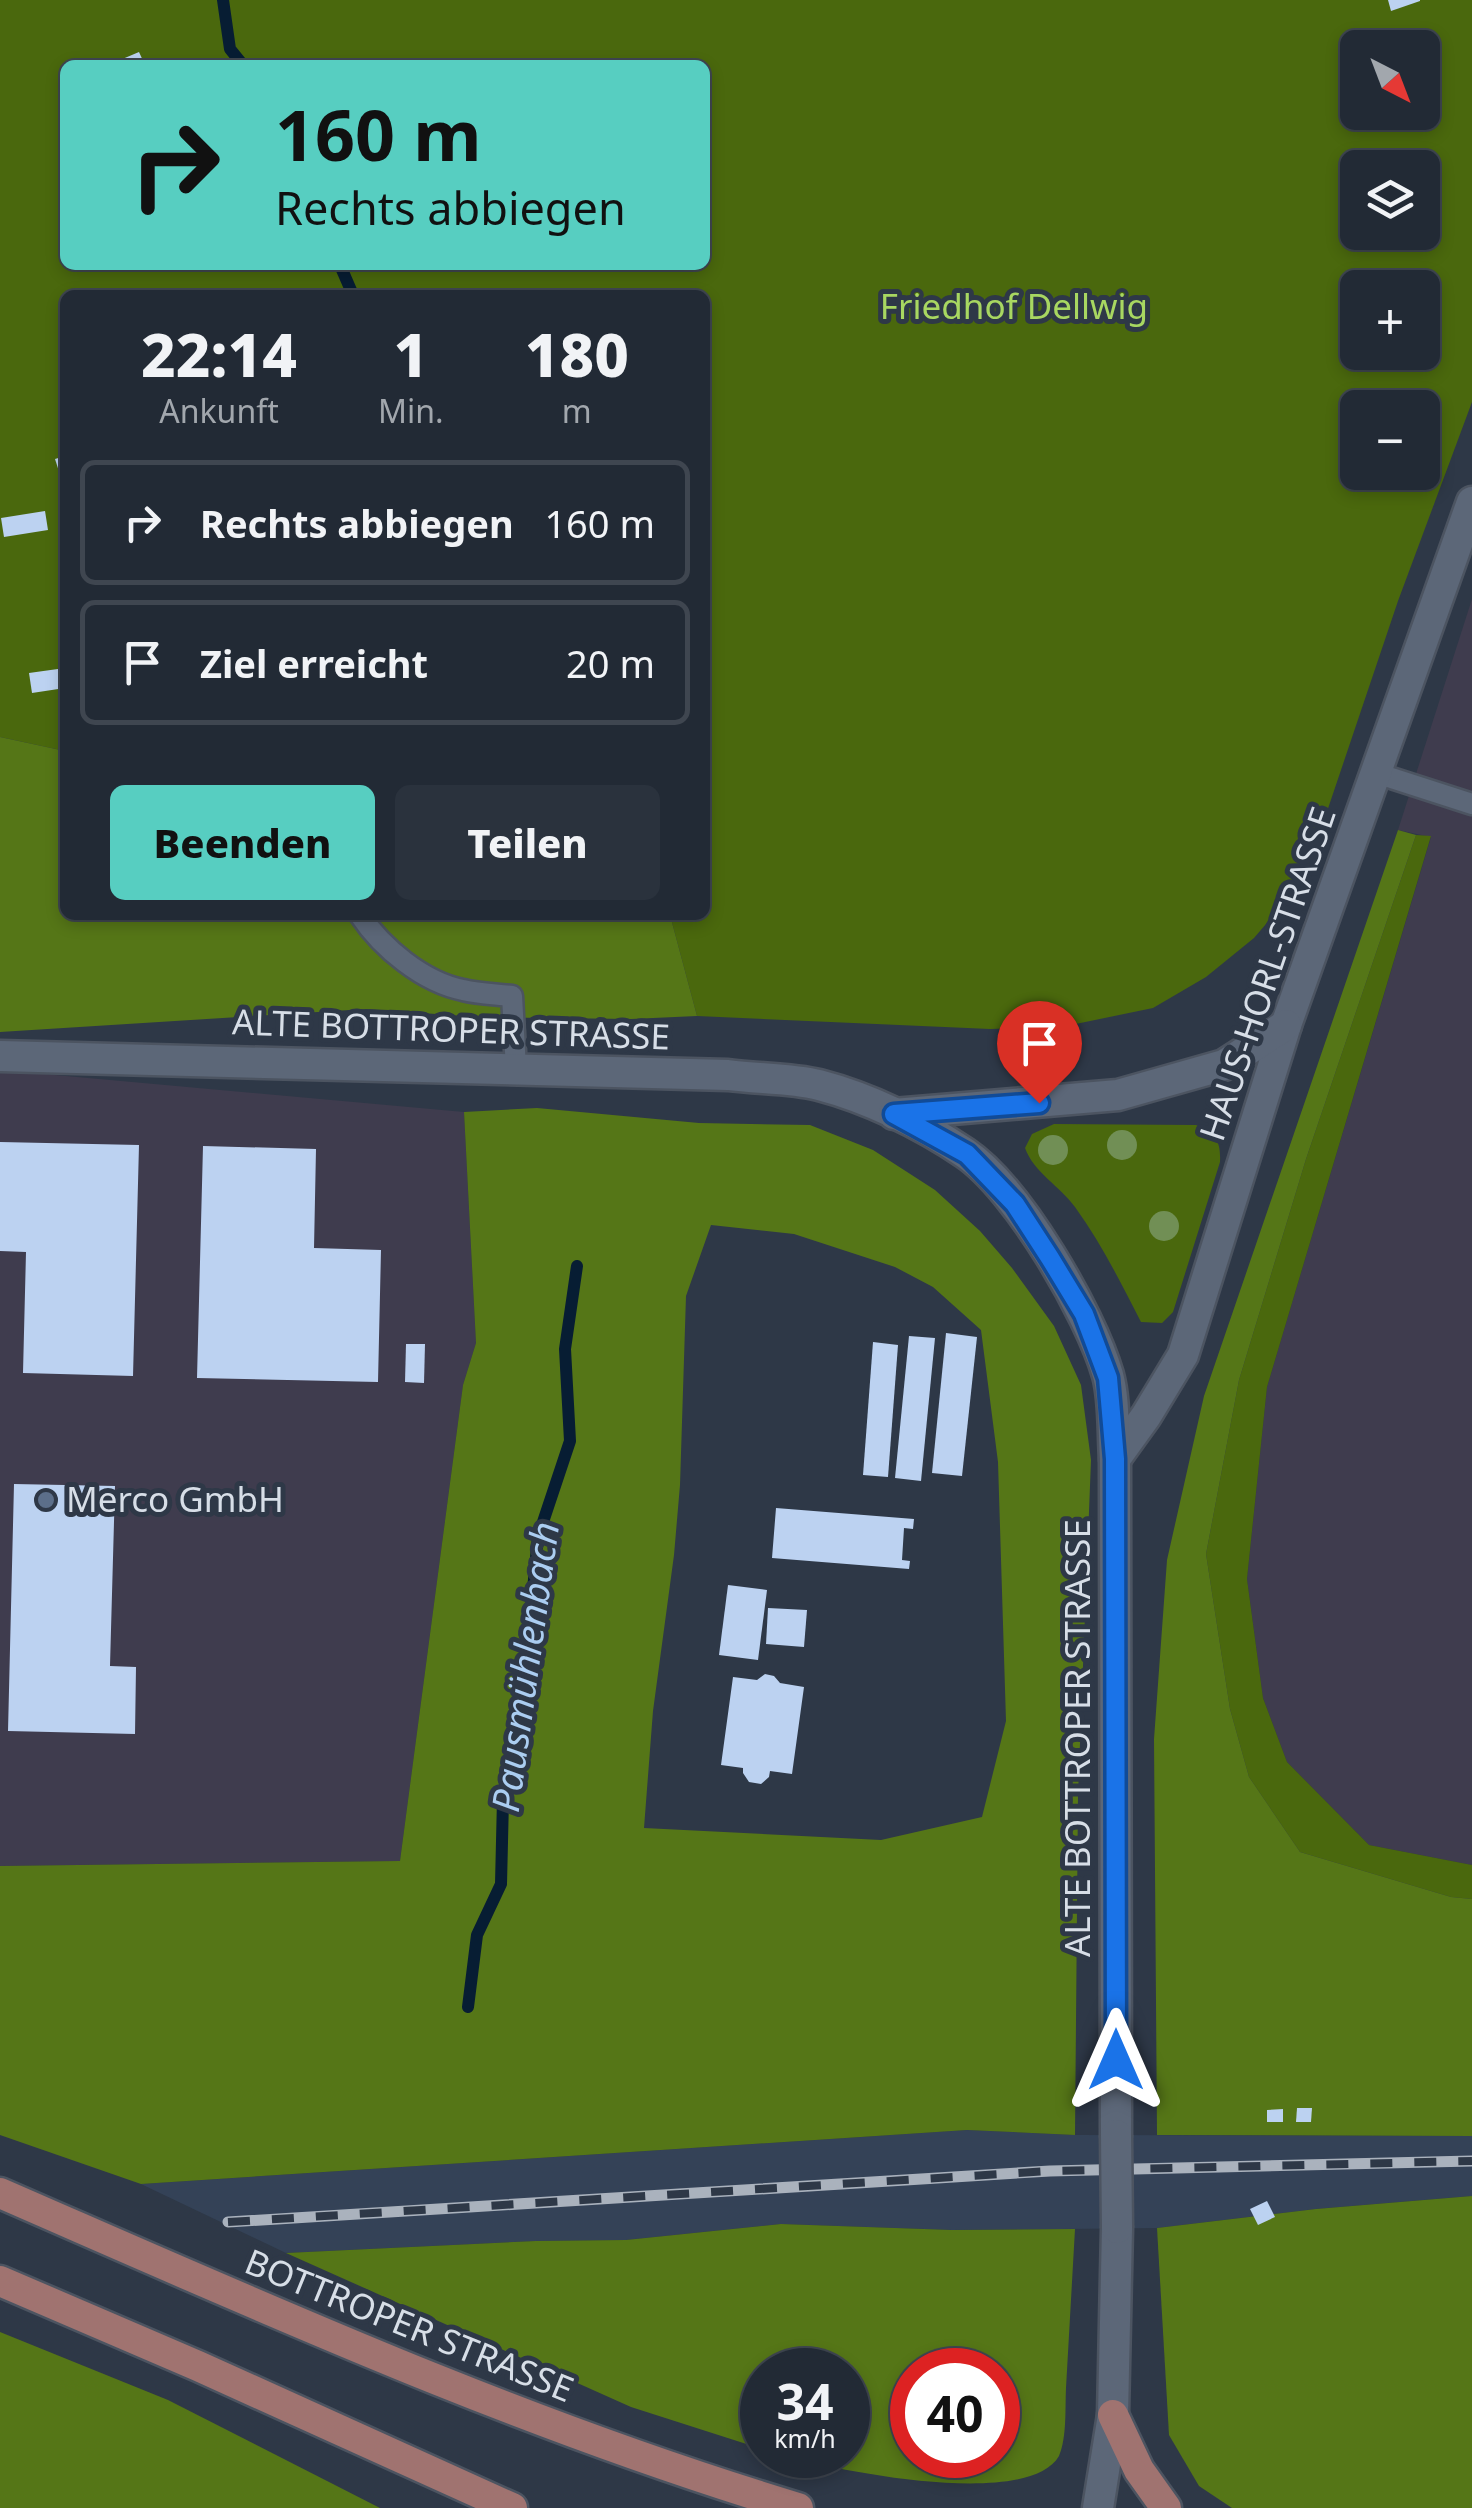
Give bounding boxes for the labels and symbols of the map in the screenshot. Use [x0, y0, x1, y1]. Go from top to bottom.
north arrow [1340, 30, 1440, 130]
park label: Friedhof Dellwig [880, 282, 1148, 329]
street label: HAUS-HORL-STRASSE [1187, 801, 1346, 1147]
street label: ALTE BOTTROPER STRASSE [231, 997, 671, 1060]
pin [997, 1001, 1082, 1104]
place label: Merco GmbH [66, 1475, 284, 1522]
marker: Merco GmbH [35, 1489, 57, 1511]
water label: Pausmühlenbach [478, 1518, 570, 1815]
street label: ALTE BOTTROPER STRASSE [1053, 1519, 1100, 1957]
position arrow [1064, 2008, 1168, 2112]
street label: BOTTROPER STRASSE [239, 2237, 581, 2412]
speed limit sign: 40 [890, 2348, 1020, 2478]

